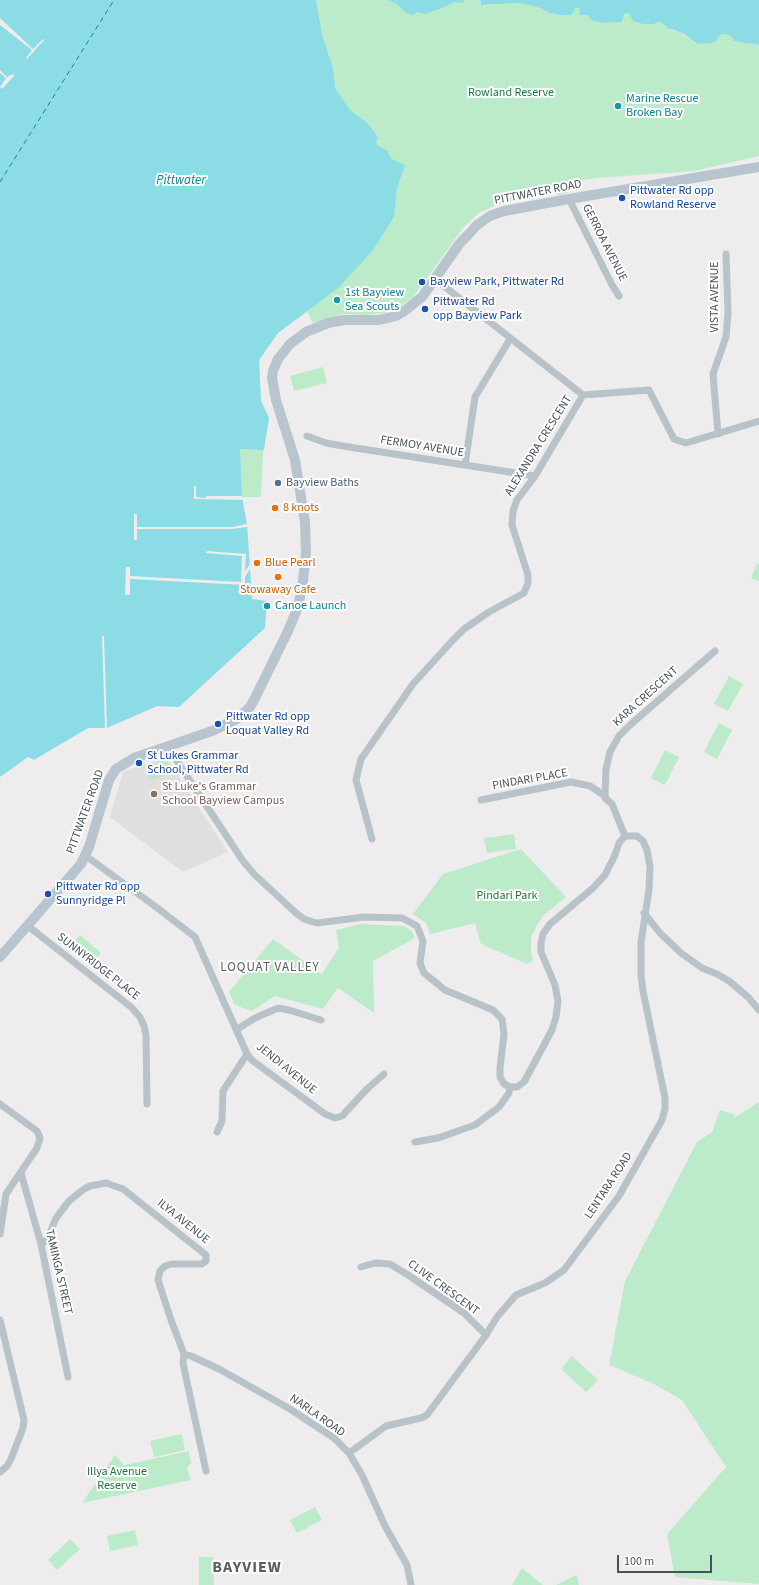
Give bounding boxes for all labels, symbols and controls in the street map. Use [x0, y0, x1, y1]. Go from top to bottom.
park label: Rowland Reserve [468, 86, 554, 100]
place label: Marine Rescue Broken Bay [626, 92, 698, 120]
marker: Marine Rescue Broken Bay [613, 101, 623, 111]
water label: Pittwater [156, 173, 206, 189]
street label: PITTWATER ROAD [493, 177, 583, 209]
place label: Pittwater Rd opp Rowland Reserve [630, 184, 716, 212]
marker: Pittwater Rd opp Rowland Reserve [617, 193, 627, 203]
street label: GERROA AVENUE [578, 202, 630, 284]
street label: VISTA AVENUE [708, 261, 722, 333]
place label: Bayview Park, Pittwater Rd [430, 275, 564, 289]
marker: Bayview Park, Pittwater Rd [417, 277, 427, 287]
place label: 1st Bayview Sea Scouts [345, 286, 404, 314]
marker: 1st Bayview Sea Scouts [332, 295, 342, 305]
place label: Pittwater Rd opp Bayview Park [433, 295, 522, 323]
marker: Pittwater Rd opp Bayview Park [420, 304, 430, 314]
street label: ALEXANDRA CRESCENT [502, 393, 576, 499]
street label: FERMOY AVENUE [379, 433, 465, 461]
place label: Bayview Baths [286, 476, 359, 490]
marker: Bayview Baths [273, 478, 283, 488]
place label: 8 knots [283, 501, 319, 515]
marker: 8 knots [270, 503, 280, 513]
place label: Blue Pearl [265, 556, 316, 570]
marker: Blue Pearl [252, 558, 262, 568]
marker: Stowaway Cafe [273, 572, 283, 582]
place label: Stowaway Cafe [240, 583, 316, 597]
place label: Canoe Launch [275, 599, 346, 613]
marker: Canoe Launch [262, 601, 272, 611]
street label: KARA CRESCENT [610, 664, 682, 730]
place label: Pittwater Rd opp Loquat Valley Rd [226, 710, 310, 738]
marker: Pittwater Rd opp Loquat Valley Rd [213, 719, 223, 729]
place label: St Lukes Grammar School, Pittwater Rd [147, 749, 249, 777]
marker: St Lukes Grammar School, Pittwater Rd [134, 758, 144, 768]
street label: PINDARI PLACE [491, 766, 569, 794]
street label: PITTWATER ROAD [64, 768, 108, 856]
place label: St Luke's Grammar School Bayview Campus [162, 780, 284, 808]
marker: St Luke's Grammar School Bayview Campus [149, 789, 159, 799]
place label: Pittwater Rd opp Sunnyridge Pl [56, 880, 140, 908]
marker: Pittwater Rd opp Sunnyridge Pl [43, 889, 53, 899]
park label: Pindari Park [477, 889, 537, 903]
street label: SUNNYRIDGE PLACE [54, 930, 142, 1004]
district label: LOQUAT VALLEY [220, 960, 320, 976]
street label: JENDI AVENUE [253, 1040, 319, 1098]
street label: LENTARA ROAD [582, 1150, 636, 1222]
street label: ILYA AVENUE [154, 1197, 212, 1247]
street label: TAMINGA STREET [41, 1228, 75, 1316]
street label: CLIVE CRESCENT [405, 1257, 481, 1319]
street label: NARLA ROAD [286, 1392, 348, 1440]
park label: Illya Avenue Reserve [87, 1465, 147, 1493]
scale bar [619, 1547, 714, 1573]
text: 100 m [624, 1553, 654, 1570]
district label: BAYVIEW [212, 1558, 282, 1578]

